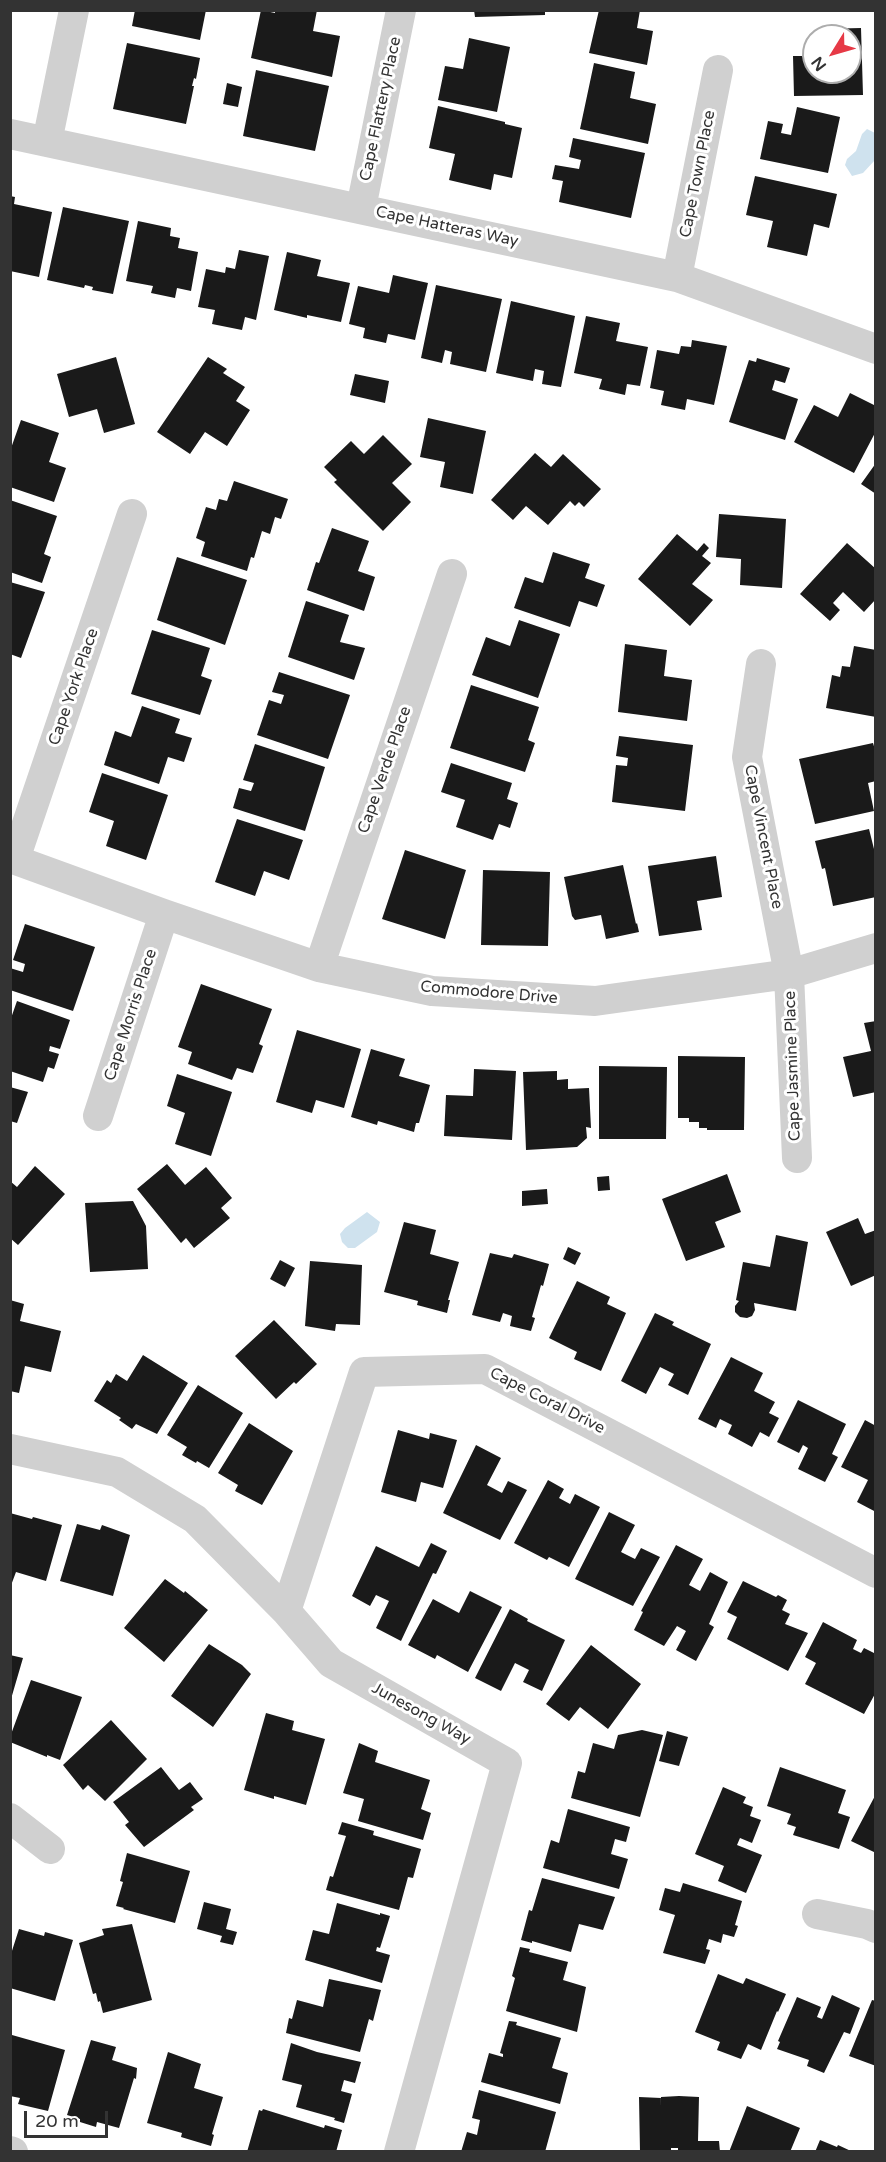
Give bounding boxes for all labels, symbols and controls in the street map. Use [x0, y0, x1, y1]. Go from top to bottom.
north arrow [802, 24, 862, 84]
street label: Cape Flattery Place [356, 35, 406, 183]
text: N [807, 52, 831, 75]
street label: Cape Town Place [676, 109, 720, 239]
street label: Cape Hatteras Way [374, 202, 520, 252]
street label: Cape York Place [45, 626, 103, 748]
street label: Cape Verde Place [354, 704, 416, 836]
street label: Cape Vincent Place [740, 763, 786, 911]
street label: Cape Morris Place [101, 947, 161, 1083]
street label: Commodore Drive [419, 977, 559, 1009]
street label: Cape Jasmine Place [781, 991, 805, 1141]
street label: Cape Coral Drive [486, 1364, 608, 1438]
street label: Junesong Way [368, 1679, 474, 1749]
scale bar [27, 2099, 111, 2137]
text: 20 m [35, 2110, 79, 2132]

